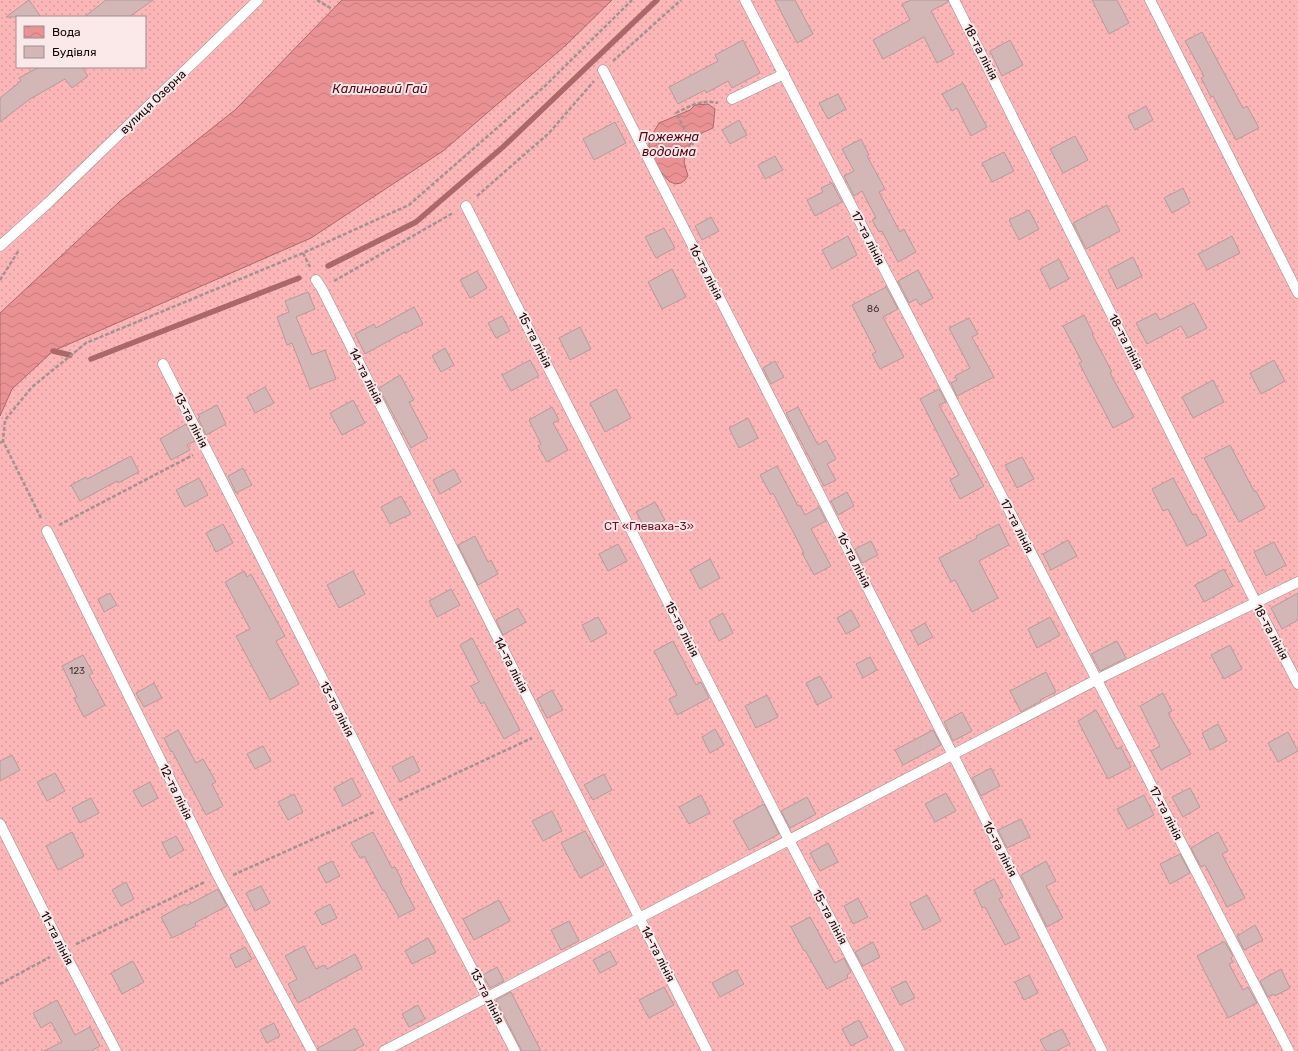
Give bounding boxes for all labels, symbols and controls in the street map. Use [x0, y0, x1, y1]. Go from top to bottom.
legend [16, 16, 146, 68]
street label: 18-та лінія [961, 22, 1001, 82]
text: Вода [52, 25, 81, 39]
text: Будівля [52, 45, 97, 59]
street label: вулиця Озерна [117, 67, 189, 137]
water label: Калиновий Гай [332, 81, 428, 96]
water label: Пожежна водойма [639, 129, 700, 159]
street label: 17-та лінія [848, 209, 888, 267]
street label: 16-та лінія [686, 242, 726, 302]
house number: 86 [867, 303, 879, 315]
street label: 15-та лінія [515, 310, 555, 370]
street label: 18-та лінія [1106, 312, 1146, 372]
street label: 14-та лінія [346, 346, 386, 406]
street label: 13-та лінія [171, 390, 211, 450]
street label: 17-та лінія [997, 497, 1037, 555]
park label: СТ «Глеваха-3» [604, 519, 694, 533]
street label: 16-та лінія [834, 530, 874, 590]
street label: 15-та лінія [662, 599, 702, 659]
street label: 18-та лінія [1251, 602, 1291, 662]
street label: 14-та лінія [491, 635, 531, 695]
house number: 123 [69, 665, 85, 677]
street label: 13-та лінія [317, 679, 357, 739]
street label: 12-та лінія [157, 762, 195, 822]
street label: 17-та лінія [1146, 784, 1186, 842]
street label: 16-та лінія [980, 819, 1020, 879]
street label: 15-та лінія [810, 887, 850, 947]
street label: 11-та лінія [38, 909, 76, 967]
street label: 14-та лінія [638, 924, 678, 984]
street label: 13-та лінія [467, 966, 507, 1026]

